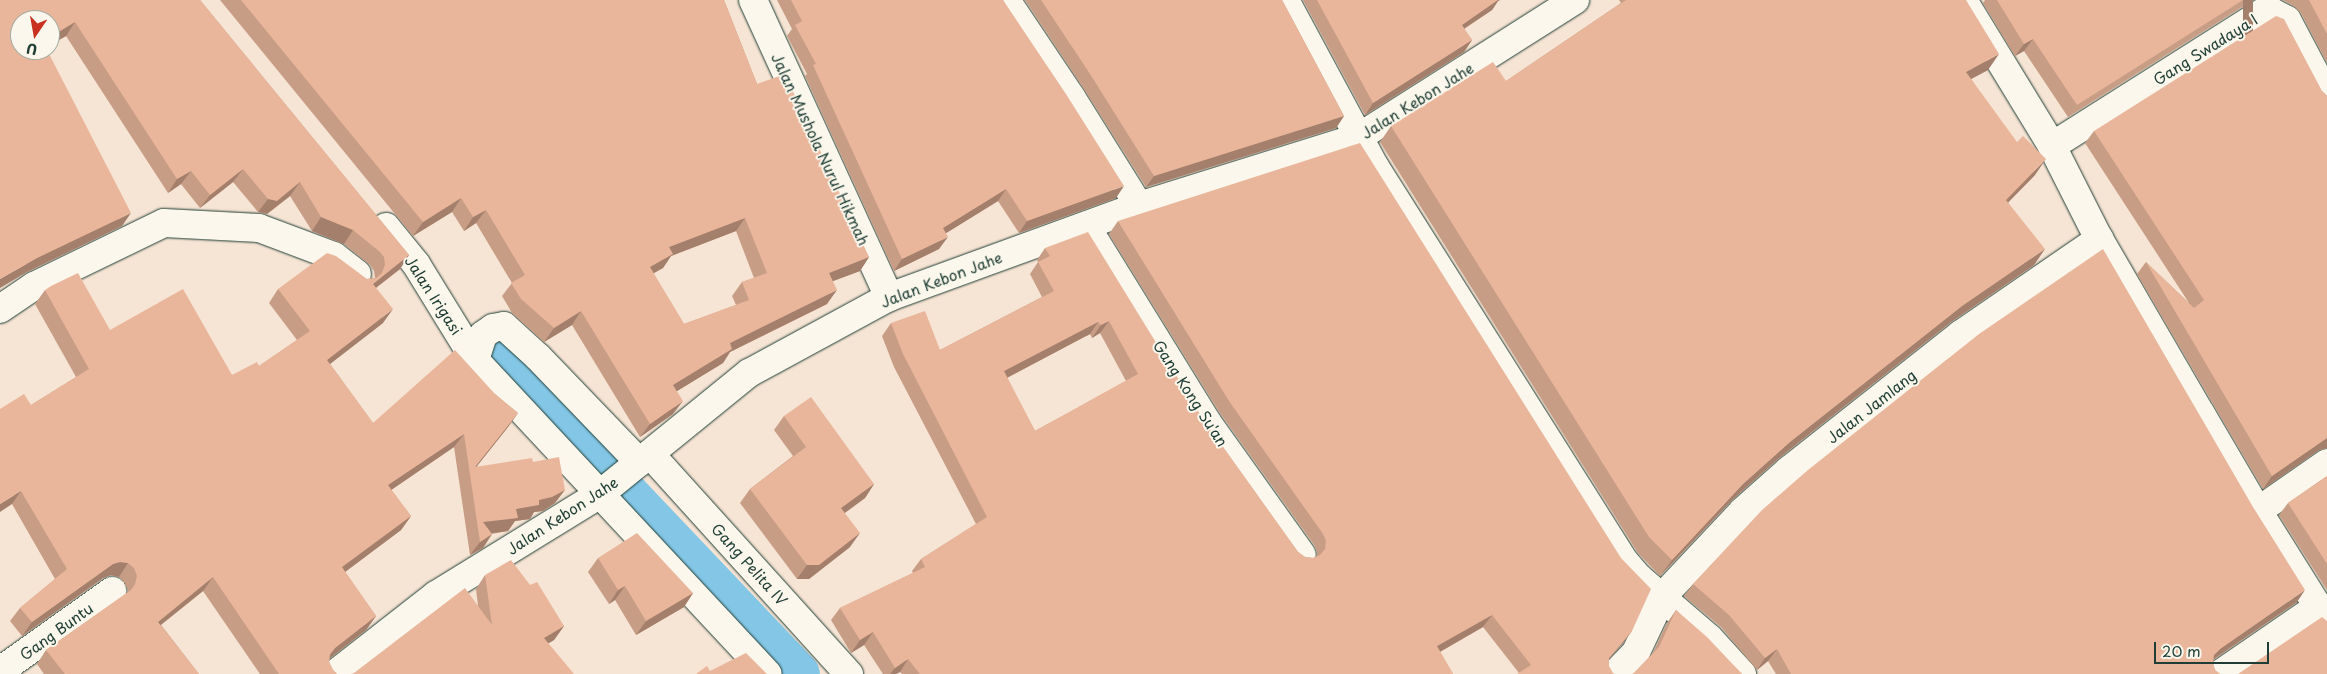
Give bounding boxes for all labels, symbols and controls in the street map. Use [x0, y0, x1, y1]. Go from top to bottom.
north arrow [10, 10, 60, 60]
street label: Gang Swadaya I [2149, 10, 2261, 88]
text: U [25, 38, 39, 61]
street label: Jalan Mushola Nurul Hikmah [768, 49, 874, 249]
street label: Jalan Kebon Jahe [1357, 58, 1477, 142]
street label: Jalan Kebon Jahe [877, 247, 1005, 311]
street label: Jalan Irigasi [402, 252, 466, 338]
street label: Gang Kong Su'an [1150, 336, 1232, 450]
street label: Jalan Jamlang [1823, 366, 1919, 446]
street label: Jalan Kebon Jahe [503, 472, 621, 558]
street label: Gang Pelita IV [709, 519, 791, 609]
street label: Gang Buntu [16, 598, 96, 664]
scale bar [2157, 632, 2272, 664]
text: 20 m [2162, 639, 2201, 662]

